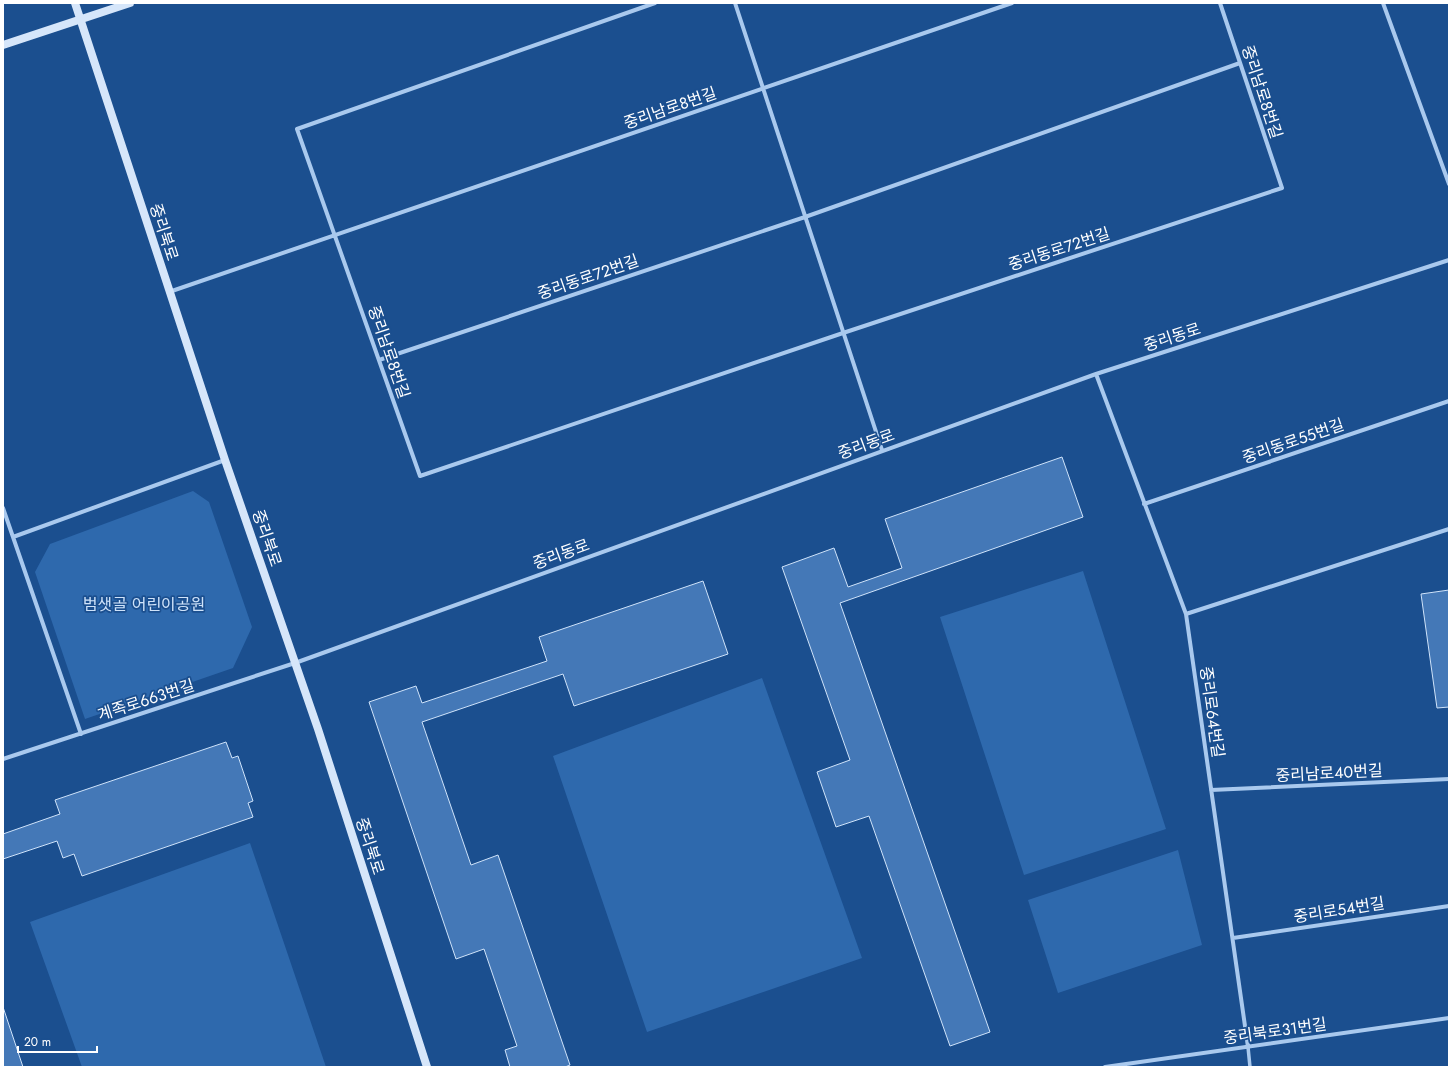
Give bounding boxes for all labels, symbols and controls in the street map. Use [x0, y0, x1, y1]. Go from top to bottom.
street label: 중리남로8번길 [1236, 42, 1288, 142]
street label: 중리남로8번길 [620, 81, 720, 135]
street label: 중리북로 [144, 200, 184, 264]
street label: 중리동로72번길 [1005, 222, 1113, 276]
street label: 중리동로72번길 [534, 249, 642, 305]
street label: 중리남로8번길 [362, 302, 416, 402]
street label: 중리동로 [1140, 317, 1204, 357]
street label: 중리동로55번길 [1239, 413, 1347, 469]
street label: 중리동로 [834, 423, 898, 465]
street label: 중리북로 [247, 506, 288, 570]
street label: 중리동로 [529, 533, 593, 575]
park label: 범샛골 어린이공원 [83, 593, 205, 616]
street label: 중리로64번길 [1194, 665, 1230, 759]
street label: 계족로663번길 [95, 673, 197, 727]
street label: 중리남로40번길 [1275, 759, 1383, 787]
street label: 중리북로 [350, 814, 390, 878]
street label: 중리로54번길 [1292, 891, 1386, 929]
street label: 중리북로31번길 [1222, 1012, 1328, 1050]
scale bar [18, 1028, 97, 1054]
text: 20 m [24, 1033, 51, 1051]

